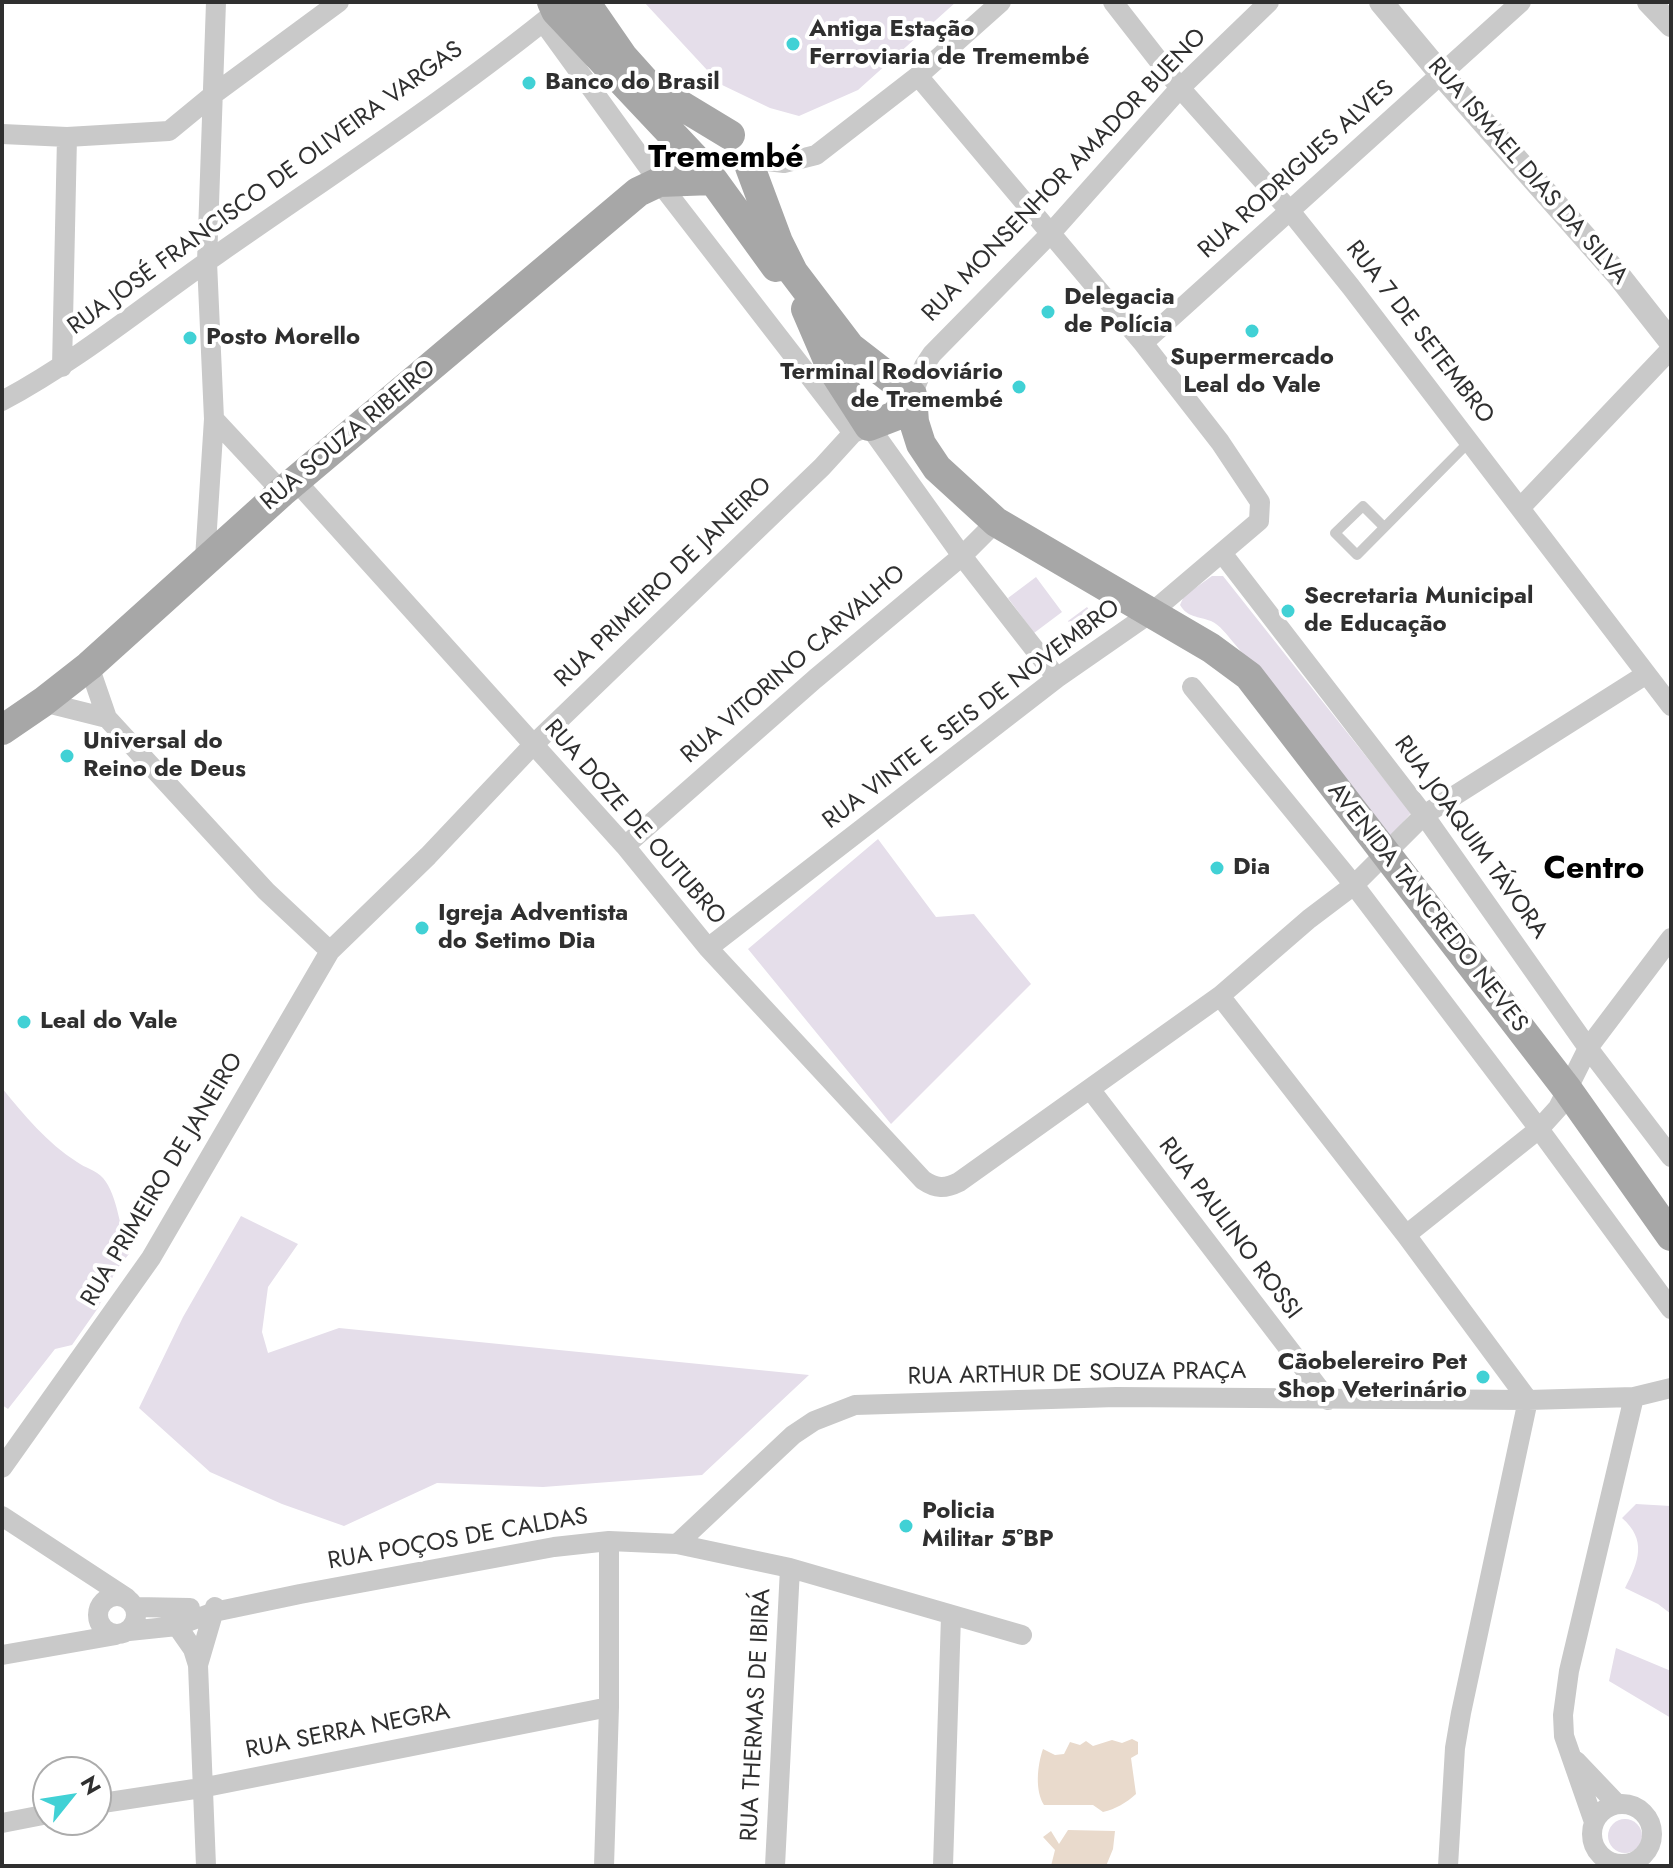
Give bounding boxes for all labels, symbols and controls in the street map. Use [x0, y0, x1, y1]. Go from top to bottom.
place label: Antiga Estação Ferroviaria de Tremembé [809, 16, 1090, 72]
street label: RUA MONSENHOR AMADOR BUENO [917, 23, 1213, 329]
marker: Antiga Estação Ferroviaria de Tremembé [784, 35, 802, 53]
street label: RUA JOSÉ FRANCISCO DE OLIVEIRA VARGAS [63, 36, 469, 342]
street label: RUA ISMAEL DIAS DA SILVA [1421, 53, 1633, 291]
place label: Banco do Brasil [545, 69, 720, 97]
marker: Banco do Brasil [520, 74, 538, 92]
street label: RUA RODRIGUES ALVES [1193, 75, 1401, 265]
district label: Tremembé [648, 140, 804, 178]
street label: RUA 7 DE SETEMBRO [1339, 236, 1499, 430]
place label: Delegacia de Polícia [1064, 284, 1175, 340]
marker: Delegacia de Polícia [1039, 303, 1057, 321]
marker: Supermercado Leal do Vale [1243, 322, 1261, 340]
place label: Posto Morello [206, 324, 360, 352]
marker: Posto Morello [181, 329, 199, 347]
place label: Supermercado Leal do Vale [1170, 344, 1334, 400]
street label: RUA SOUZA RIBEIRO [256, 355, 442, 517]
place label: Terminal Rodoviário de Tremembé [780, 359, 1003, 415]
marker: Terminal Rodoviário de Tremembé [1010, 378, 1028, 396]
street label: RUA PRIMEIRO DE JANEIRO [550, 472, 778, 694]
street label: RUA VITORINO CARVALHO [676, 560, 912, 770]
place label: Secretaria Municipal de Educação [1304, 583, 1533, 639]
street label: RUA VINTE E SEIS DE NOVEMBRO [818, 594, 1126, 836]
marker: Secretaria Municipal de Educação [1279, 602, 1297, 620]
street label: RUA DOZE DE OUTUBRO [537, 715, 731, 931]
place label: Universal do Reino de Deus [83, 728, 246, 784]
street label: RUA JOAQUIM TÁVORA [1387, 731, 1553, 945]
marker: Universal do Reino de Deus [58, 747, 76, 765]
street label: AVENIDA TANCREDO NEVES [1321, 778, 1533, 1038]
district label: Centro [1544, 851, 1644, 889]
place label: Dia [1233, 854, 1270, 882]
marker: Dia [1208, 859, 1226, 877]
place label: Igreja Adventista do Setimo Dia [438, 900, 628, 956]
marker: Igreja Adventista do Setimo Dia [413, 919, 431, 937]
place label: Leal do Vale [40, 1008, 178, 1036]
marker: Leal do Vale [15, 1013, 33, 1031]
street label: RUA PRIMEIRO DE JANEIRO [76, 1048, 250, 1312]
street label: RUA PAULINO ROSSI [1151, 1133, 1307, 1325]
place label: Cãobelereiro Pet Shop Veterinário [1277, 1349, 1467, 1405]
street label: RUA ARTHUR DE SOUZA PRAÇA [907, 1358, 1247, 1392]
marker: Cãobelereiro Pet Shop Veterinário [1474, 1368, 1492, 1386]
place label: Policia Militar 5ºBP [922, 1498, 1054, 1554]
street label: RUA POÇOS DE CALDAS [326, 1503, 590, 1577]
marker: Policia Militar 5ºBP [897, 1517, 915, 1535]
street label: RUA THERMAS DE IBIRÁ [736, 1588, 778, 1842]
street label: RUA SERRA NEGRA [243, 1698, 453, 1766]
north arrow [32, 1756, 112, 1836]
text: N [73, 1769, 109, 1801]

